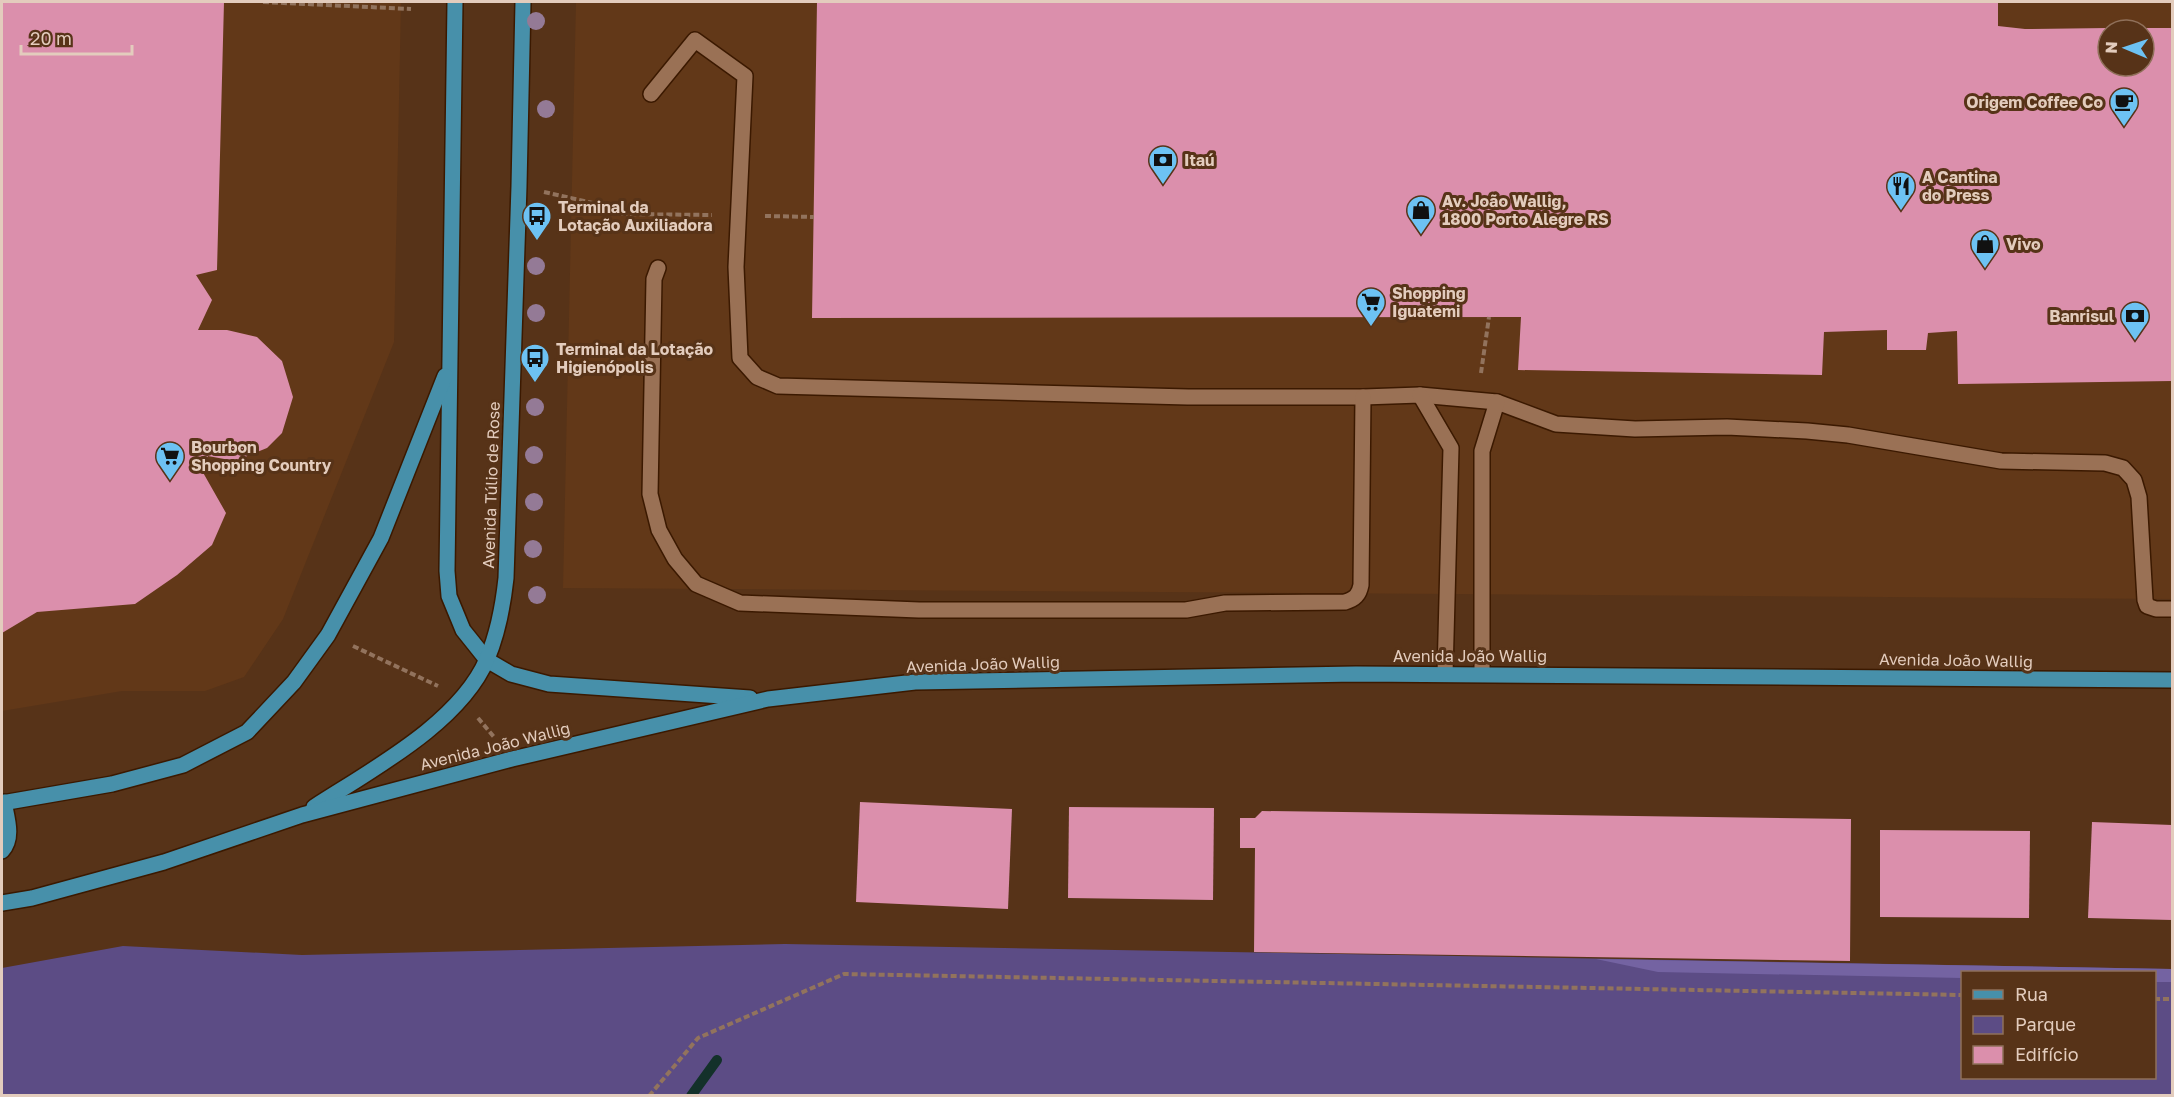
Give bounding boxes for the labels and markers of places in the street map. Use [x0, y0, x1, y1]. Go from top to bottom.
cafe icon: Origem Coffee Co [2108, 86, 2140, 128]
place label: Origem Coffee Co [1966, 92, 2103, 112]
bank icon: Itaú [1147, 144, 1179, 186]
place label: Itaú [1184, 150, 1215, 170]
place label: A Cantina do Press [1922, 167, 1997, 205]
restaurant icon: A Cantina do Press [1885, 170, 1917, 212]
place label: Av. João Wallig, 1800 Porto Alegre RS [1442, 191, 1609, 229]
shop icon: Av. João Wallig, 1800 Porto Alegre RS [1405, 194, 1437, 236]
place label: Terminal da Lotação Auxiliadora [558, 197, 712, 235]
bus stop icon: Terminal da Lotação Auxiliadora [521, 200, 553, 242]
shop icon: Vivo [1969, 228, 2001, 270]
place label: Vivo [2006, 234, 2041, 254]
place label: Shopping Iguatemi [1392, 283, 1466, 321]
supermarket icon: Shopping Iguatemi [1355, 286, 1387, 328]
bank icon: Banrisul [2119, 300, 2151, 342]
place label: Banrisul [2049, 306, 2115, 326]
place label: Terminal da Lotação Higienópolis [556, 339, 713, 377]
bus stop icon: Terminal da Lotação Higienópolis [519, 342, 551, 384]
place label: Bourbon Shopping Country [191, 437, 332, 475]
supermarket icon: Bourbon Shopping Country [154, 440, 186, 482]

